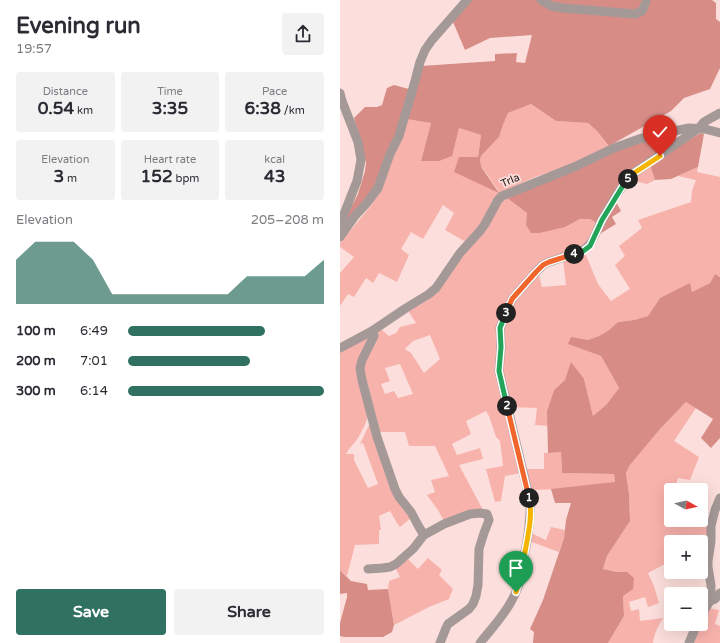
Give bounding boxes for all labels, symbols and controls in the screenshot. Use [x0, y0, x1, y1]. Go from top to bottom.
text: Evening run [16, 13, 141, 39]
button: share [282, 13, 324, 55]
text: 19:57 [16, 41, 52, 57]
text: Distance [43, 85, 88, 98]
text: Time [157, 85, 183, 98]
text: Pace [262, 85, 287, 98]
text: 0.54 [38, 98, 74, 119]
text: 3:35 [152, 98, 188, 119]
text: 6:38 [245, 98, 281, 119]
text: km [74, 104, 93, 117]
text: /km [281, 104, 305, 117]
pin [643, 115, 677, 156]
icon: check [649, 121, 671, 143]
text: Elevation [41, 153, 89, 166]
text: Heart rate [144, 153, 196, 166]
text: kcal [264, 153, 285, 166]
text: 3 [54, 166, 64, 187]
text: 152 [141, 166, 173, 187]
text: 43 [264, 166, 285, 187]
pin: 5 [618, 169, 638, 189]
street label: Trla [499, 171, 522, 190]
text: m [64, 172, 77, 185]
text: bpm [173, 172, 199, 185]
text: 5 [625, 172, 631, 185]
text: Elevation [16, 212, 73, 228]
text: 205–208 m [251, 212, 324, 228]
pin: 4 [564, 244, 584, 264]
text: 4 [571, 247, 577, 260]
pin: 3 [496, 303, 516, 323]
text: 3 [503, 306, 509, 319]
text: 100 m [16, 323, 56, 339]
text: 6:49 [80, 323, 108, 339]
text: 200 m [16, 353, 56, 369]
text: 7:01 [80, 353, 108, 369]
text: 300 m [16, 383, 56, 399]
text: 6:14 [80, 383, 108, 399]
pin: 2 [497, 396, 517, 416]
text: 2 [504, 399, 510, 412]
north arrow [664, 483, 708, 527]
map controls [664, 483, 708, 631]
pin: 1 [519, 488, 539, 508]
text: 1 [526, 491, 532, 504]
button: + [664, 535, 708, 579]
pin [499, 551, 533, 592]
icon: arrive [505, 557, 527, 579]
button: − [664, 587, 708, 631]
button: Save [16, 589, 166, 635]
button: Share [174, 589, 324, 635]

